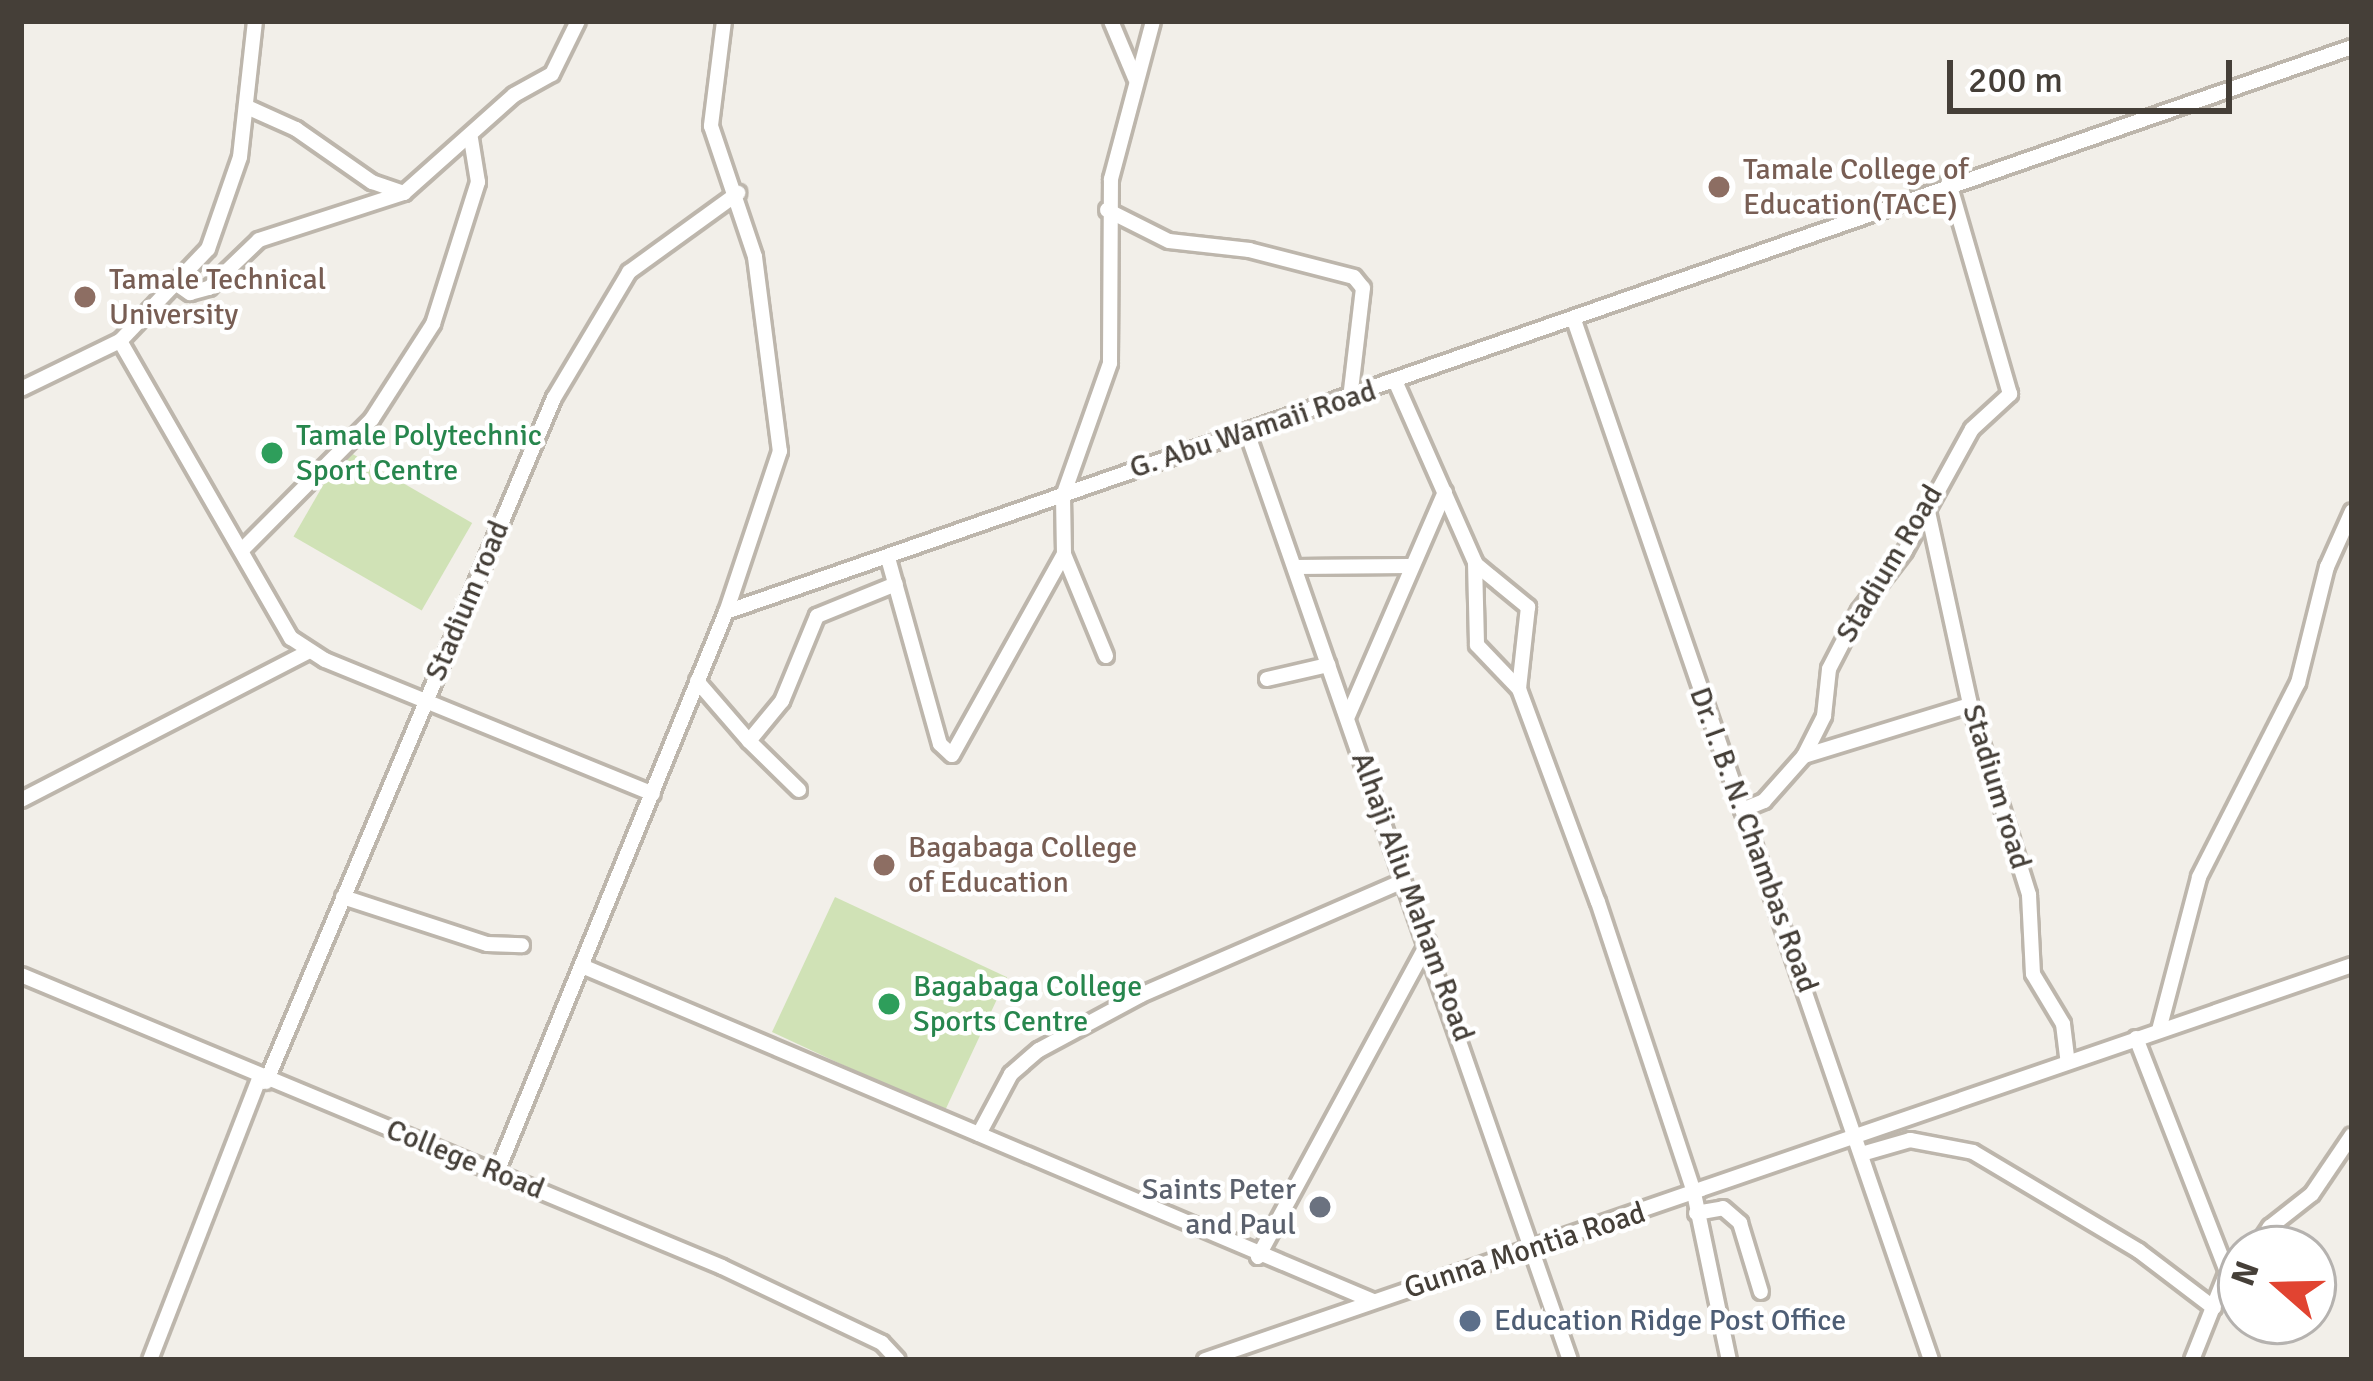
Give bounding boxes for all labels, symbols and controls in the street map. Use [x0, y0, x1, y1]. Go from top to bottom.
scale bar [1953, 36, 2238, 110]
text: 200 m [1968, 58, 2063, 103]
place label: Tamale College of Education(TACE) [1743, 152, 1968, 222]
marker: Tamale College of Education(TACE) [1706, 174, 1732, 200]
place label: Tamale Technical University [109, 262, 326, 332]
marker: Tamale Technical University [72, 284, 98, 310]
street label: G. Abu Wamaii Road [1125, 373, 1381, 487]
place label: Tamale Polytechnic Sport Centre [296, 418, 542, 488]
marker: Tamale Polytechnic Sport Centre [259, 440, 285, 466]
street label: Stadium Road [1829, 479, 1951, 649]
street label: Stadium road [418, 516, 518, 686]
street label: Dr. I. B. N. Chambas Road [1681, 682, 1825, 998]
street label: Stadium road [1954, 700, 2038, 874]
street label: Alhaji Aliu Maham Road [1343, 748, 1481, 1046]
place label: Bagabaga College of Education [908, 830, 1137, 900]
marker: Bagabaga College of Education [871, 852, 897, 878]
place label: Bagabaga College Sports Centre [913, 969, 1142, 1040]
marker: Bagabaga College Sports Centre [876, 991, 902, 1017]
street label: College Road [381, 1112, 549, 1208]
place label: Saints Peter and Paul [1142, 1172, 1296, 1242]
marker: Saints Peter and Paul [1307, 1194, 1333, 1220]
street label: Gunna Montia Road [1400, 1195, 1650, 1307]
north arrow [2217, 1225, 2337, 1345]
text: N [2222, 1256, 2269, 1291]
place label: Education Ridge Post Office [1494, 1303, 1846, 1339]
marker: Education Ridge Post Office [1457, 1308, 1483, 1334]

